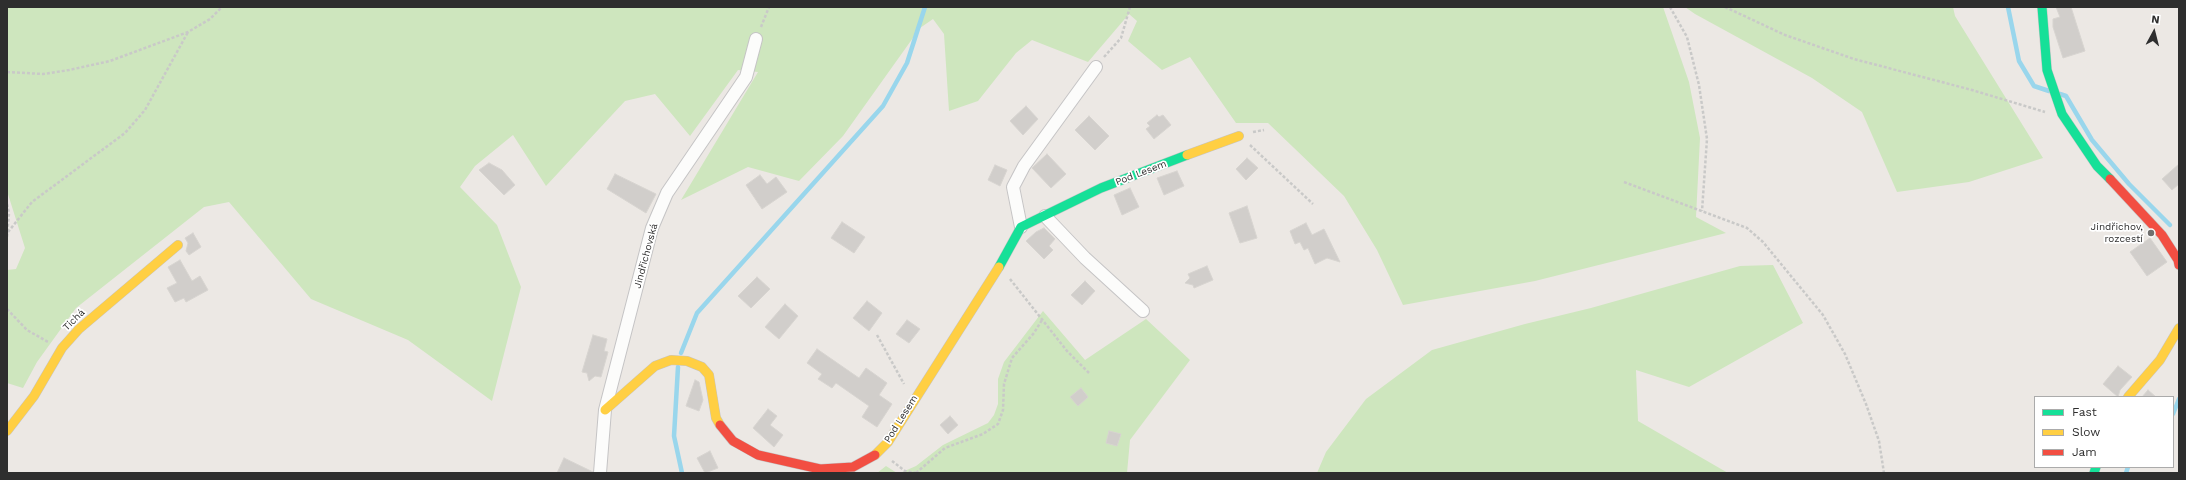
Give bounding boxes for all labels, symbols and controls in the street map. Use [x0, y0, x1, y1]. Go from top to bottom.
north arrow [2134, 12, 2174, 52]
text: N [2151, 13, 2160, 27]
street label: Pod Lesem [1114, 158, 1168, 188]
place label: Jindřichov, rozcestí [2091, 221, 2143, 244]
street label: Jindřichovská [632, 222, 660, 290]
marker: Jindřichov, rozcestí [2146, 228, 2156, 238]
street label: Tichá [60, 307, 88, 333]
street label: Pod Lesem [882, 393, 920, 445]
legend [2034, 396, 2174, 468]
text: Fast [2072, 405, 2097, 419]
text: Slow [2072, 425, 2100, 439]
text: Jam [2072, 445, 2097, 459]

